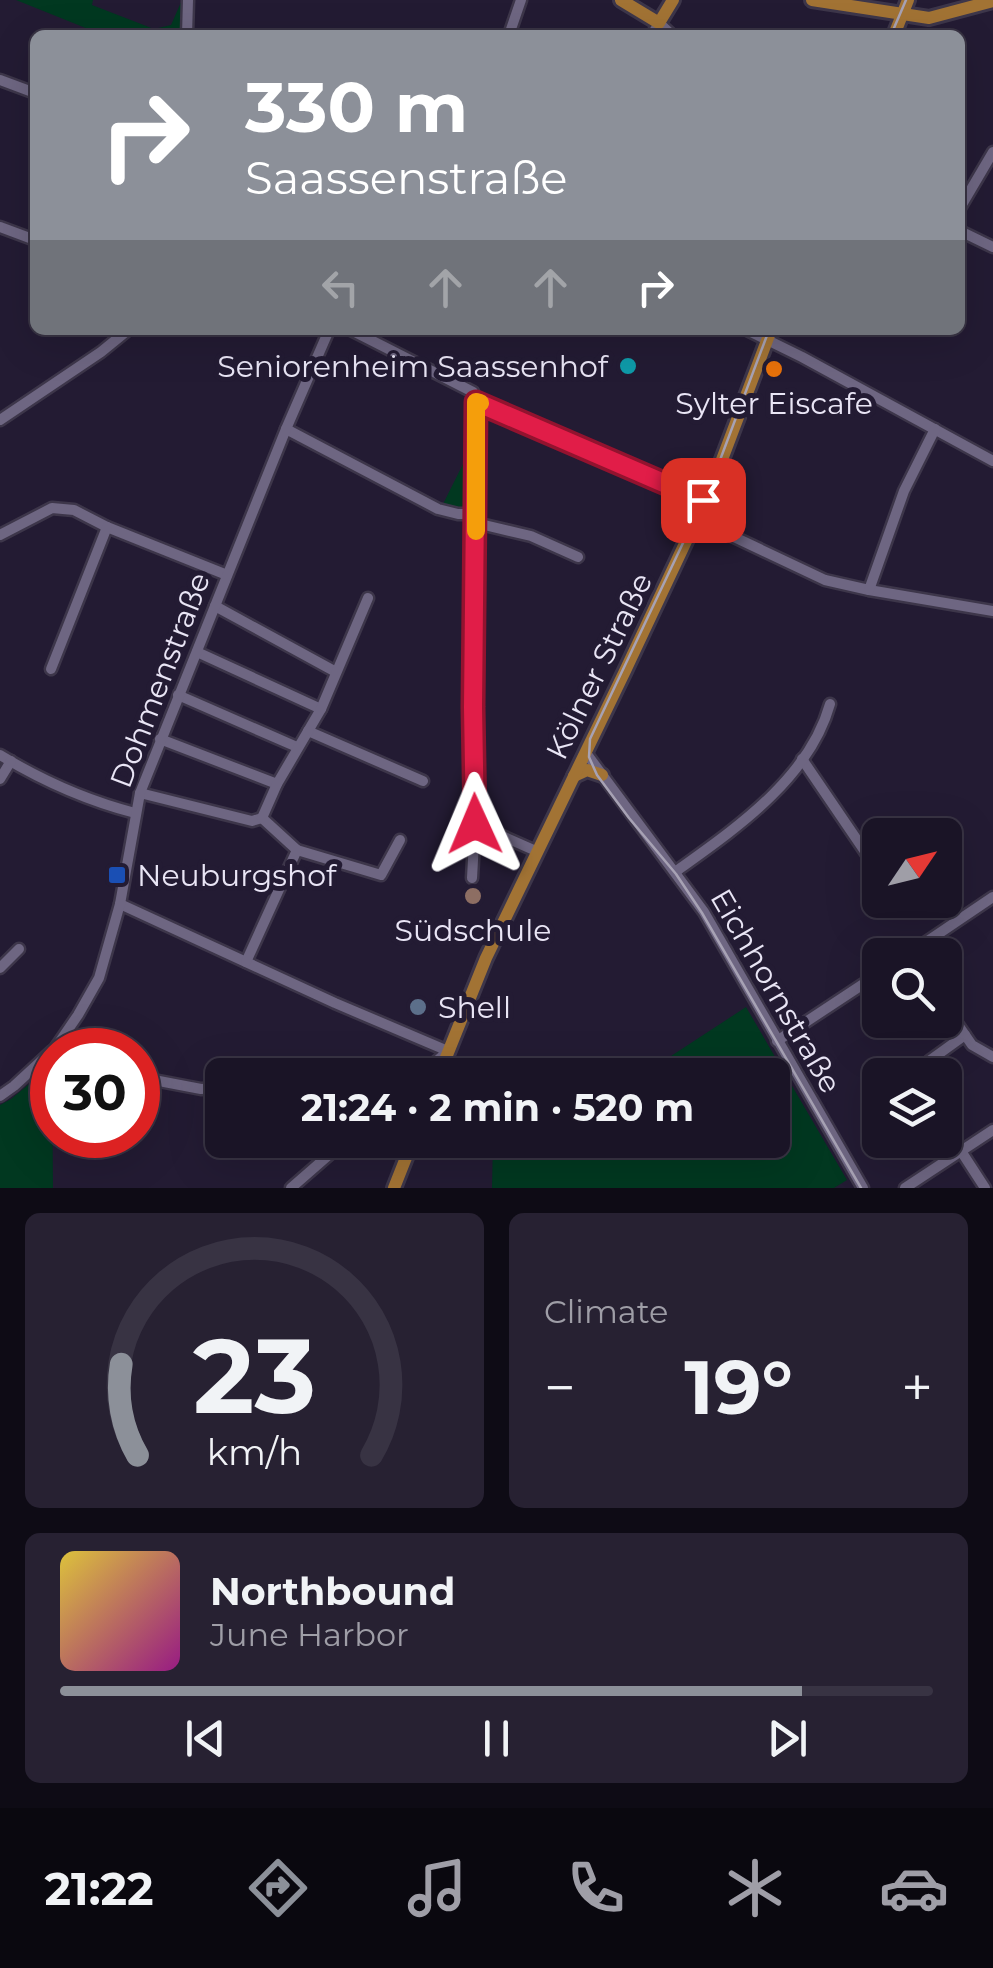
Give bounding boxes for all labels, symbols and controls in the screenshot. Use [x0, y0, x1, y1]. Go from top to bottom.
text: 330 m [245, 64, 468, 150]
icon: right [80, 70, 210, 200]
text: Saassenstraße [245, 150, 568, 205]
icon: left [313, 260, 368, 315]
icon: ahead [418, 260, 473, 315]
icon: ahead [523, 260, 578, 315]
icon: right [628, 260, 683, 315]
place label: Seniorenheim Saassenhof [217, 348, 610, 385]
marker: Seniorenheim Saassenhof [617, 355, 639, 377]
marker: Sylter Eiscafe [763, 358, 785, 380]
place label: Sylter Eiscafe [675, 385, 873, 422]
pin [661, 458, 746, 543]
icon: arrive [676, 473, 731, 528]
street label: Dohmenstraße [102, 567, 218, 793]
street label: Kölner Straße [538, 567, 660, 765]
position arrow [423, 772, 527, 876]
north arrow [862, 818, 962, 918]
map controls [862, 818, 962, 1158]
place label: Neuburgshof [137, 857, 338, 894]
marker: Neuburgshof [106, 864, 128, 886]
street label: Eichhornstraße [703, 882, 849, 1100]
marker: Südschule [462, 885, 484, 907]
place label: Südschule [395, 912, 551, 949]
button: search [862, 938, 962, 1038]
place label: Shell [438, 989, 511, 1026]
marker: Shell [407, 996, 429, 1018]
speed limit sign: 30 [30, 1028, 160, 1158]
button: layers [862, 1058, 962, 1158]
text: 21:24 · 2 min · 520 m [301, 1084, 694, 1131]
text: Climate [544, 1292, 668, 1331]
text: 23 [193, 1312, 316, 1439]
text: 19° [684, 1341, 793, 1433]
text: − [544, 1354, 576, 1421]
text: + [901, 1354, 933, 1421]
text: km/h [207, 1430, 302, 1474]
text: Northbound [210, 1568, 455, 1615]
text: June Harbor [210, 1615, 409, 1654]
icon: previous [178, 1711, 233, 1766]
icon: pause [469, 1711, 524, 1766]
icon: next [760, 1711, 815, 1766]
icon: directions [243, 1853, 313, 1923]
icon: music [402, 1853, 472, 1923]
icon: phone [561, 1853, 631, 1923]
icon: climate [720, 1853, 790, 1923]
icon: car [879, 1853, 949, 1923]
text: 21:22 [44, 1861, 154, 1916]

